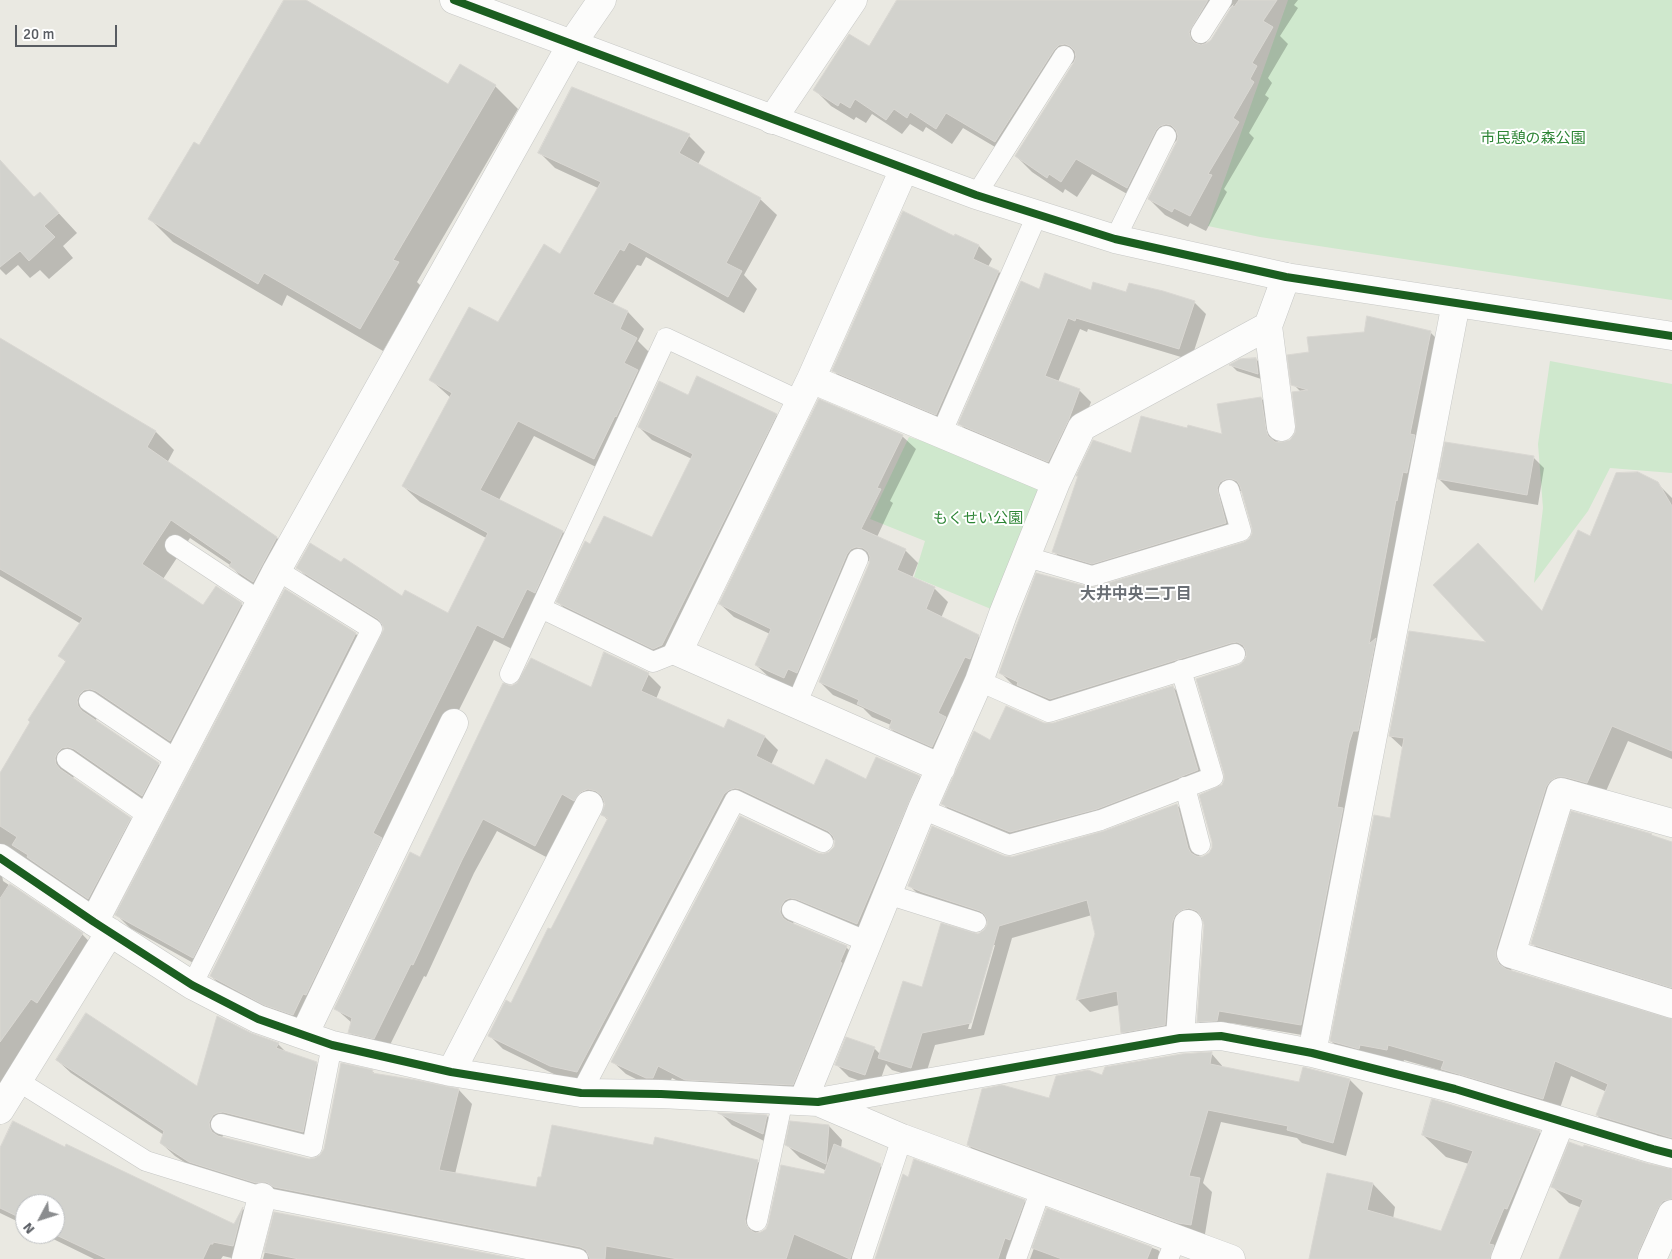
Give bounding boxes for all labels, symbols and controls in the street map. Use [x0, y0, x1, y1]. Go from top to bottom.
scale bar [18, 15, 120, 47]
text: 20 m [23, 25, 54, 43]
park label: 市民憩の森公園 [1481, 130, 1585, 148]
park label: もくせい公園 [933, 510, 1023, 528]
district label: 大井中央二丁目 [1080, 585, 1192, 605]
north arrow [15, 1194, 65, 1244]
text: N [19, 1219, 39, 1238]

